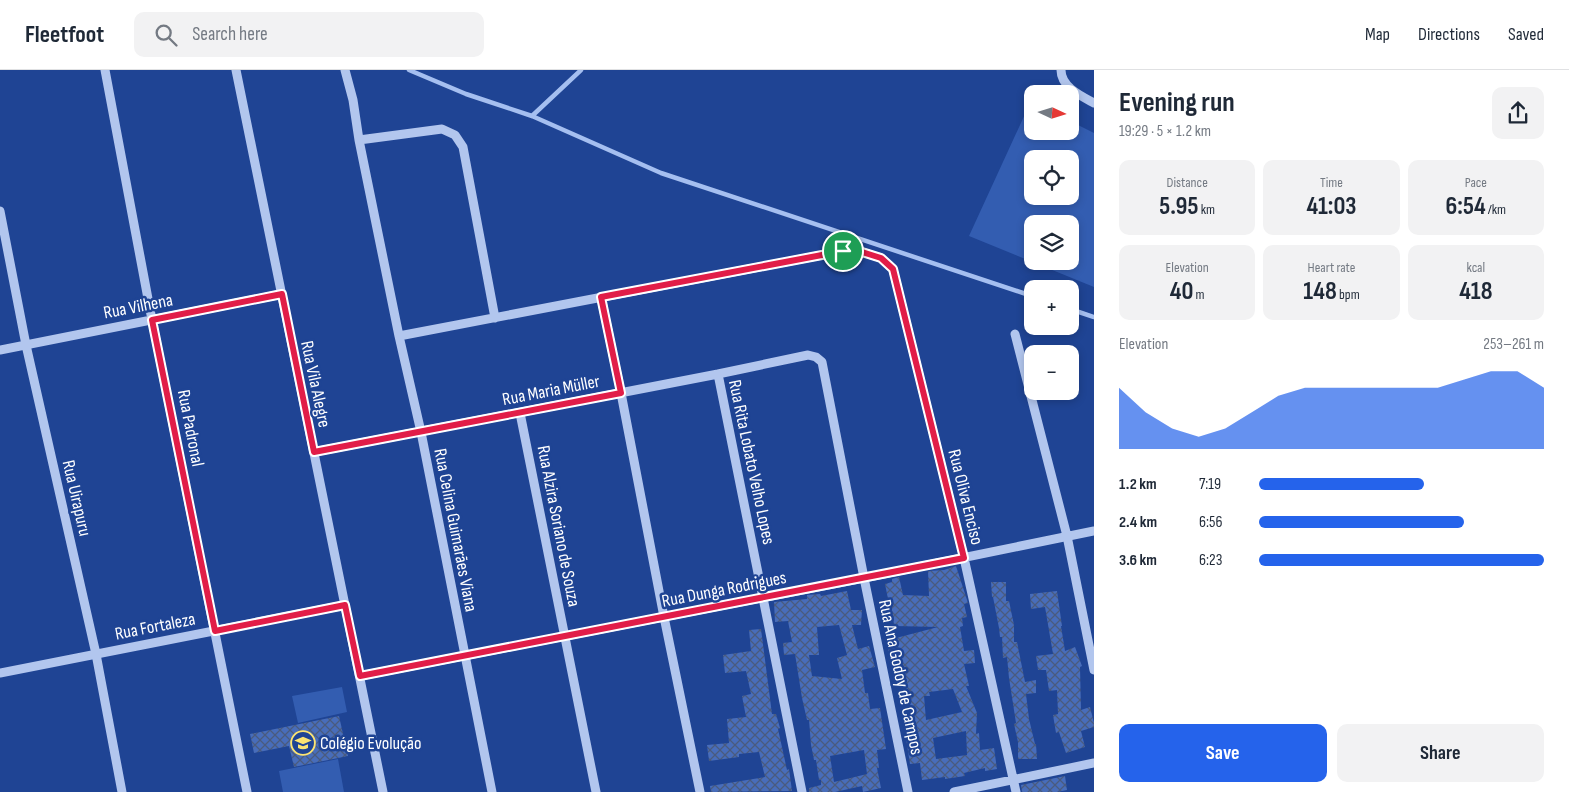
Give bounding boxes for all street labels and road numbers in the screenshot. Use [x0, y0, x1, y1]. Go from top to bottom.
street label: Rua Vilhena [102, 289, 175, 323]
street label: Rua Vila Alegre [296, 339, 335, 429]
street label: Rua Maria Müller [501, 371, 602, 410]
street label: Rua Rita Lobato Velho Lopes [724, 378, 779, 546]
street label: Rua Padronal [173, 388, 208, 468]
street label: Rua Alzira Soriano de Souza [533, 444, 584, 609]
street label: Rua Celina Guimarães Viana [429, 447, 482, 614]
street label: Rua Oliva Enciso [944, 447, 988, 547]
street label: Rua Uirapuru [58, 458, 95, 538]
street label: Rua Dunga Rodrigues [660, 567, 788, 612]
street label: Rua Ana Godoy de Campos [874, 598, 927, 757]
street label: Rua Fortaleza [113, 608, 197, 645]

